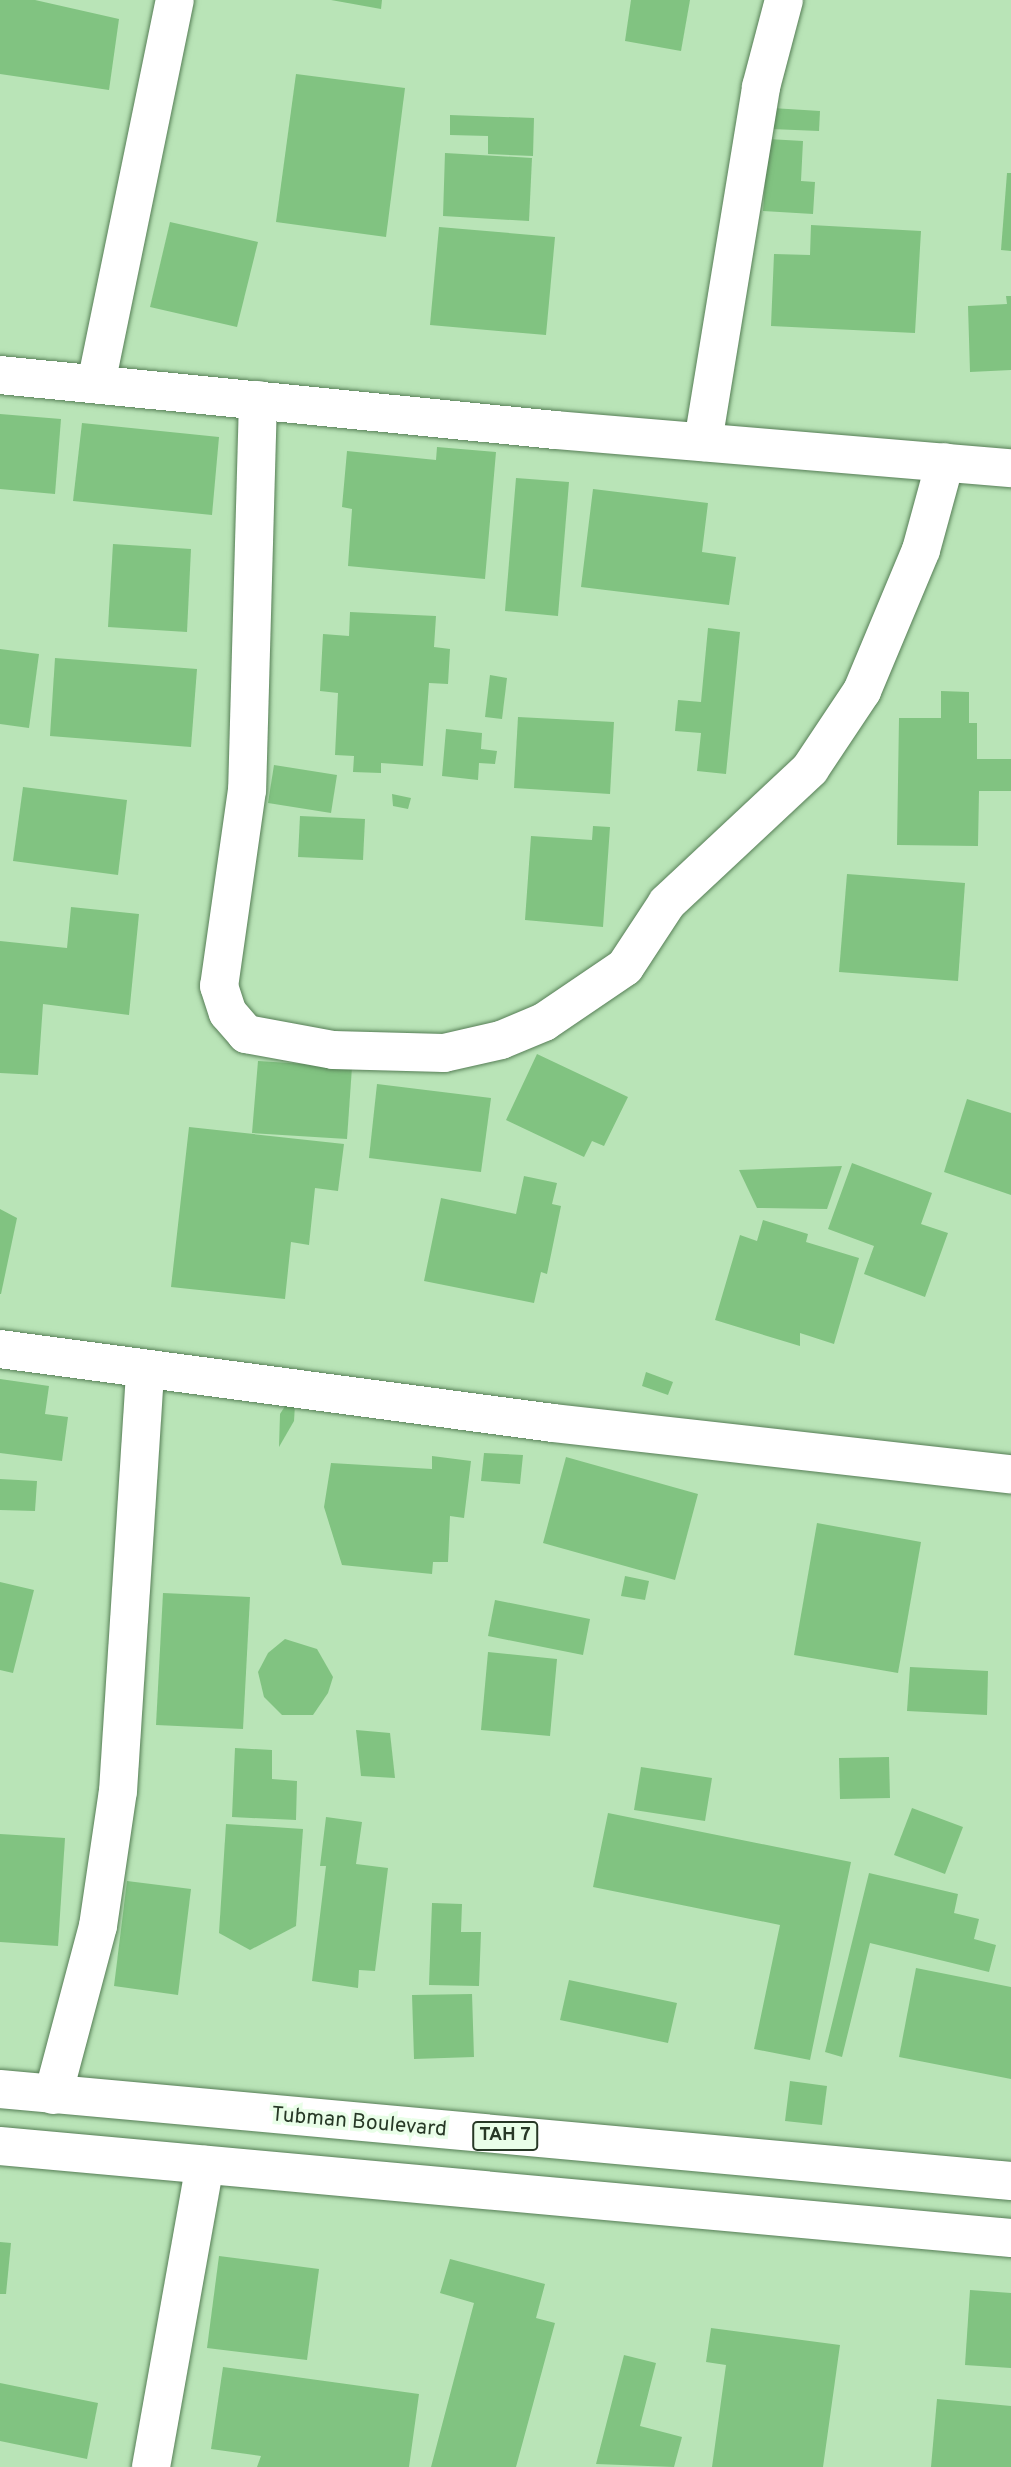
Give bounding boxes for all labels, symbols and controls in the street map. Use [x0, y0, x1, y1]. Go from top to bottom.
street label: Tubman Boulevard [270, 2103, 448, 2143]
road number: TAH 7 [472, 2120, 538, 2152]

